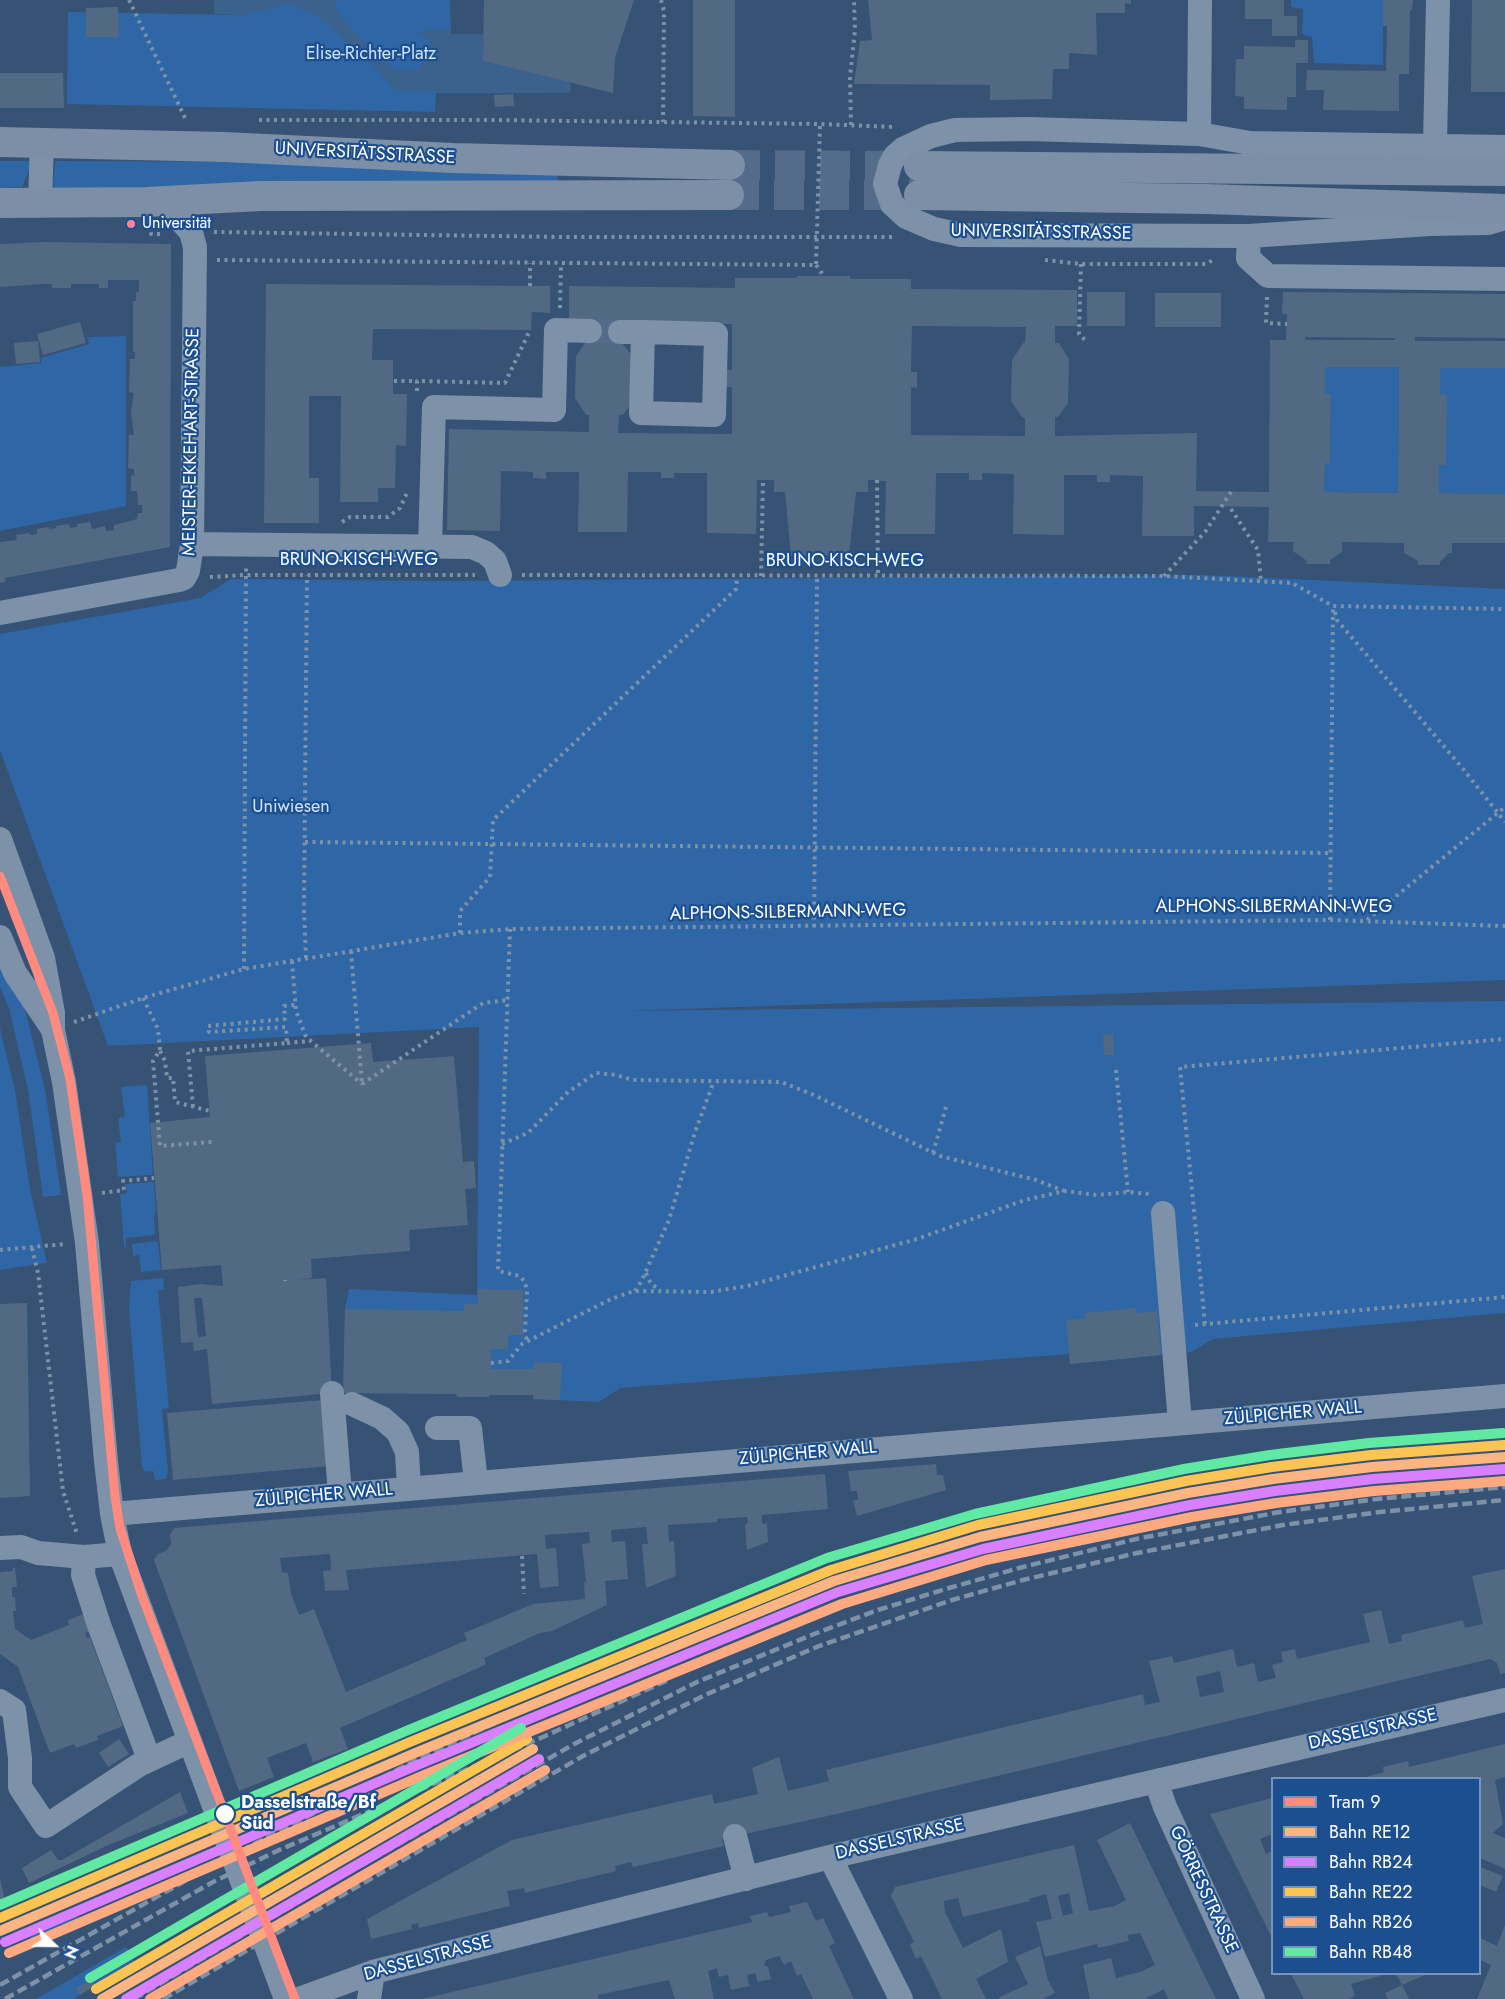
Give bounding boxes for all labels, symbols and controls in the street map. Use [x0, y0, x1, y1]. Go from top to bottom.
park label: Elise-Richter-Platz [306, 44, 436, 66]
street label: UNIVERSITÄTSSTRASSE [274, 138, 456, 170]
place label: Universität [142, 214, 211, 234]
marker: Universität [125, 218, 137, 230]
street label: UNIVERSITÄTSSTRASSE [950, 221, 1132, 245]
street label: MEISTER-EKKEHART-STRASSE [179, 328, 205, 556]
street label: BRUNO-KISCH-WEG [280, 550, 438, 572]
street label: BRUNO-KISCH-WEG [766, 551, 924, 573]
park label: Uniwiesen [252, 797, 330, 819]
street label: ALPHONS-SILBERMANN-WEG [1156, 897, 1392, 919]
street label: ALPHONS-SILBERMANN-WEG [669, 900, 907, 926]
street label: ZÜLPICHER WALL [1223, 1397, 1363, 1431]
street label: ZÜLPICHER WALL [738, 1437, 878, 1471]
street label: ZÜLPICHER WALL [254, 1479, 394, 1513]
street label: DASSELSTRASSE [1307, 1705, 1439, 1755]
legend [1271, 1777, 1481, 1975]
text: Tram 9 [1329, 1789, 1381, 1815]
place label: Dasselstraße/Bf Süd [241, 1793, 376, 1836]
marker: Dasselstraße/Bf Süd [214, 1803, 236, 1825]
street label: DASSELSTRASSE [834, 1815, 966, 1865]
text: Bahn RE12 [1329, 1819, 1410, 1845]
street label: GÖRRESSTRASSE [1164, 1823, 1242, 1957]
text: Bahn RB24 [1329, 1849, 1413, 1875]
text: Bahn RE22 [1329, 1879, 1412, 1905]
text: Bahn RB26 [1329, 1909, 1413, 1935]
north arrow [24, 1915, 84, 1975]
street label: DASSELSTRASSE [362, 1932, 494, 1986]
text: Bahn RB48 [1329, 1939, 1412, 1965]
text: N [58, 1942, 84, 1962]

